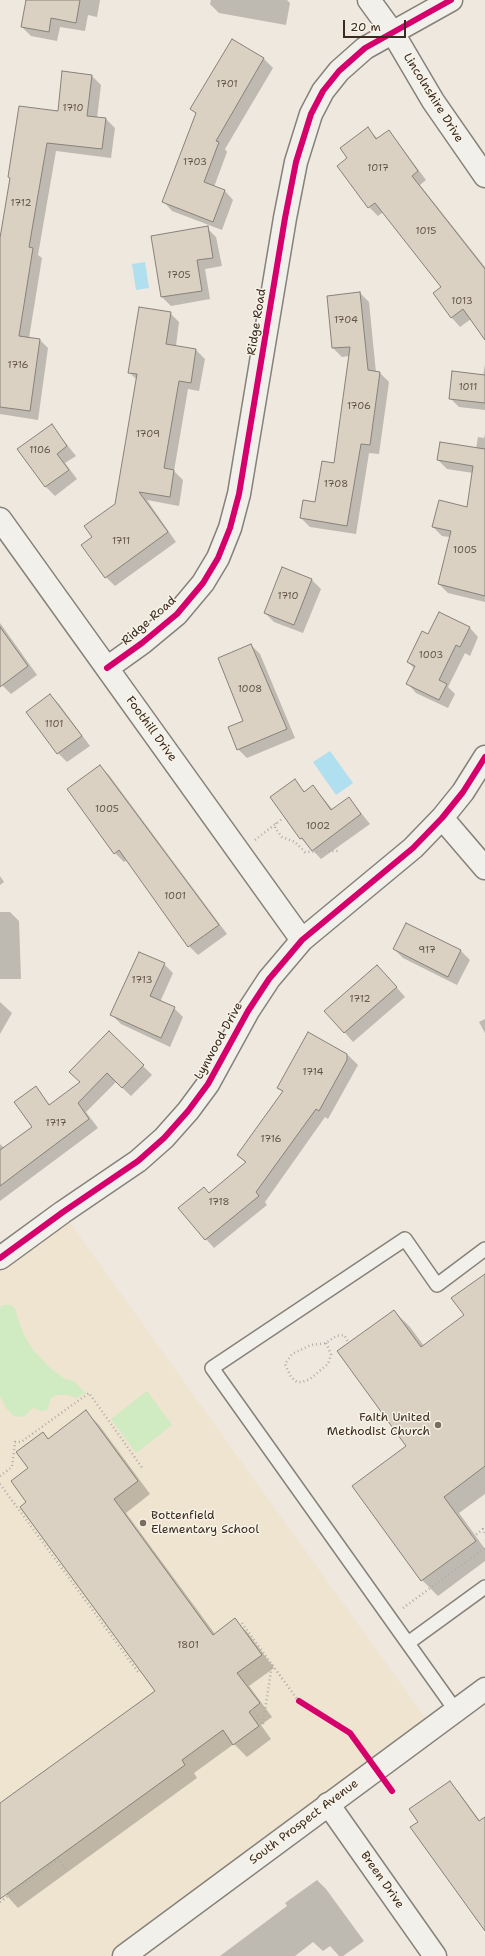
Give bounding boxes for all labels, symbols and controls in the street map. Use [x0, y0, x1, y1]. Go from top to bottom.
scale bar [345, 12, 408, 38]
text: 20 m [350, 19, 381, 35]
street label: Lincolnshire Drive [400, 51, 466, 145]
house number: 1701 [216, 78, 238, 90]
house number: 1710 [62, 102, 84, 114]
house number: 1703 [183, 156, 207, 168]
house number: 1017 [367, 162, 389, 174]
house number: 1712 [11, 197, 31, 209]
house number: 1015 [416, 225, 436, 237]
house number: 1705 [167, 269, 191, 281]
street label: Ridge Road [245, 288, 269, 356]
house number: 1013 [451, 295, 473, 307]
house number: 1704 [334, 314, 358, 326]
house number: 1716 [8, 359, 28, 371]
house number: 1011 [459, 381, 477, 393]
house number: 1706 [347, 400, 371, 412]
house number: 1709 [136, 428, 160, 440]
house number: 1106 [29, 444, 51, 456]
house number: 1708 [324, 478, 348, 490]
house number: 1711 [112, 535, 130, 547]
house number: 1005 [453, 544, 477, 556]
house number: 1710 [277, 590, 299, 602]
street label: Ridge Road [119, 594, 179, 648]
house number: 1003 [419, 649, 443, 661]
house number: 1008 [238, 683, 262, 695]
street label: Foothill Drive [123, 694, 179, 764]
house number: 1101 [45, 718, 63, 730]
house number: 1005 [95, 803, 119, 815]
house number: 1002 [306, 820, 330, 832]
house number: 1001 [164, 890, 186, 902]
house number: 917 [418, 944, 436, 956]
house number: 1713 [132, 974, 152, 986]
house number: 1712 [350, 993, 370, 1005]
street label: Lynwood Drive [192, 1000, 246, 1082]
house number: 1714 [303, 1066, 323, 1078]
house number: 1717 [46, 1117, 66, 1129]
house number: 1716 [261, 1133, 281, 1145]
house number: 1718 [208, 1196, 230, 1208]
place label: Faith United Methodist Church [327, 1411, 430, 1439]
marker: Faith United Methodist Church [433, 1420, 443, 1430]
place label: Bottenfield Elementary School [151, 1509, 259, 1537]
marker: Bottenfield Elementary School [138, 1518, 148, 1528]
house number: 1801 [177, 1639, 199, 1651]
street label: South Prospect Avenue [247, 1776, 361, 1868]
street label: Breen Drive [357, 1849, 407, 1911]

